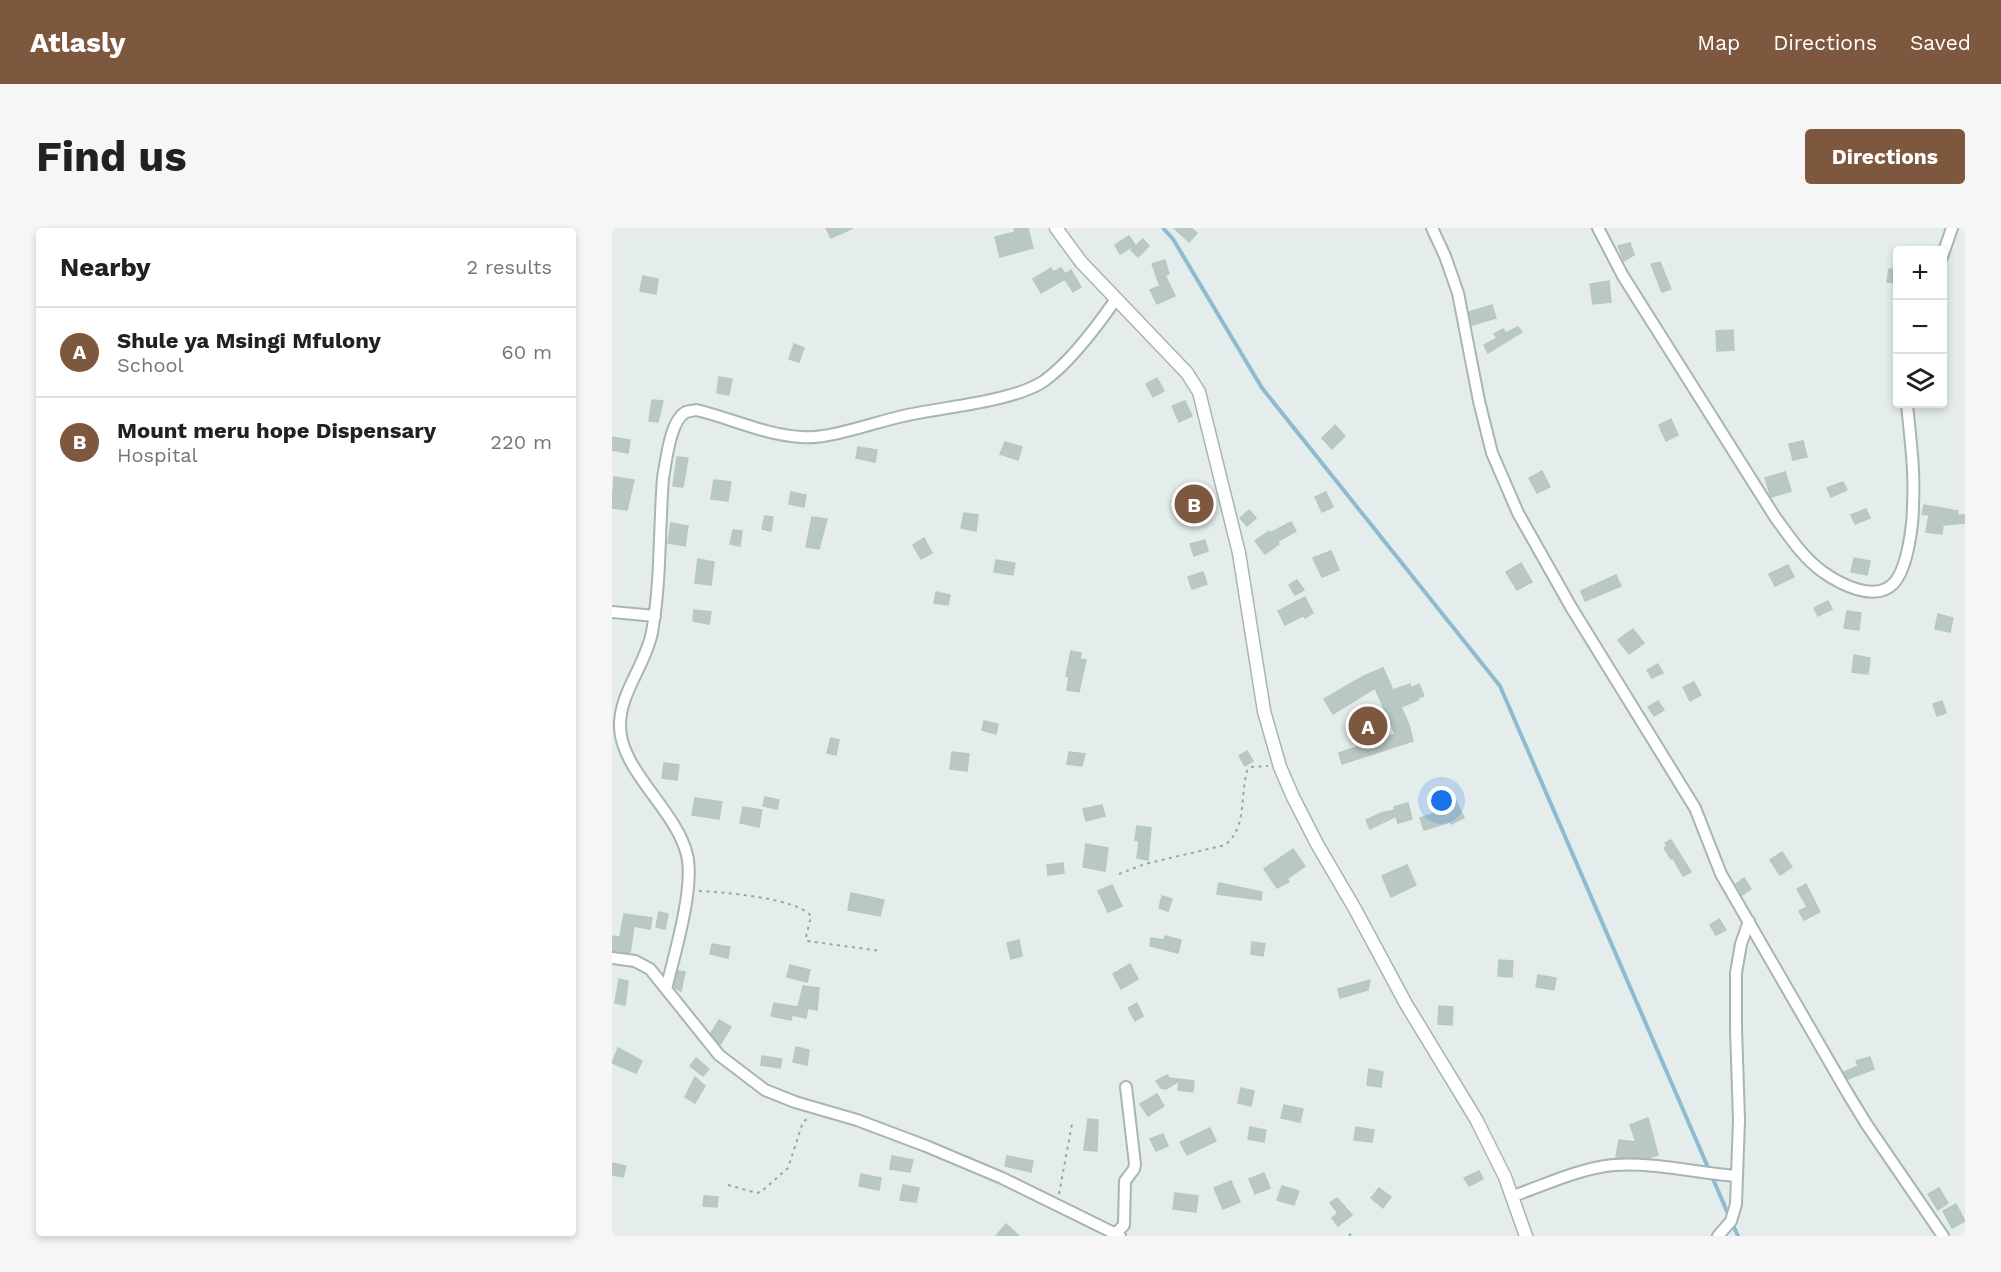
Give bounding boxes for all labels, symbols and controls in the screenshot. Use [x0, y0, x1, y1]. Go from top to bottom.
text: Atlasly [30, 26, 125, 59]
text: Map [1697, 30, 1740, 55]
text: Directions [1773, 30, 1877, 55]
text: Saved [1910, 30, 1971, 55]
button: Directions [1805, 129, 1965, 184]
text: Find us [36, 132, 187, 181]
map controls [1893, 246, 1947, 408]
button: + [1893, 246, 1947, 300]
text: Nearby [60, 252, 151, 282]
text: 2 results [467, 255, 552, 279]
button: − [1893, 300, 1947, 354]
text: Shule ya Msingi Mfulony [117, 328, 381, 353]
text: A [73, 340, 86, 364]
text: 60 m [502, 340, 552, 364]
text: School [117, 353, 184, 377]
button: layers [1893, 354, 1947, 408]
text: Mount meru hope Dispensary [117, 418, 436, 443]
text: B [73, 430, 86, 454]
text: 220 m [490, 430, 552, 454]
text: Hospital [117, 443, 198, 467]
pin: B [1174, 482, 1214, 526]
pin: A [1348, 704, 1388, 748]
your location [1427, 786, 1456, 815]

